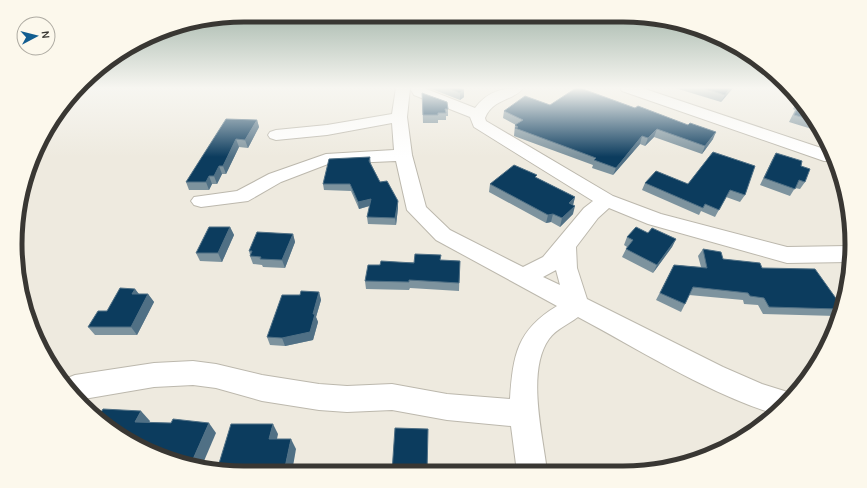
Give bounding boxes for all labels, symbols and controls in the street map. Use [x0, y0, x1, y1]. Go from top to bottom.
north arrow [16, 16, 56, 56]
text: N [38, 30, 52, 40]

